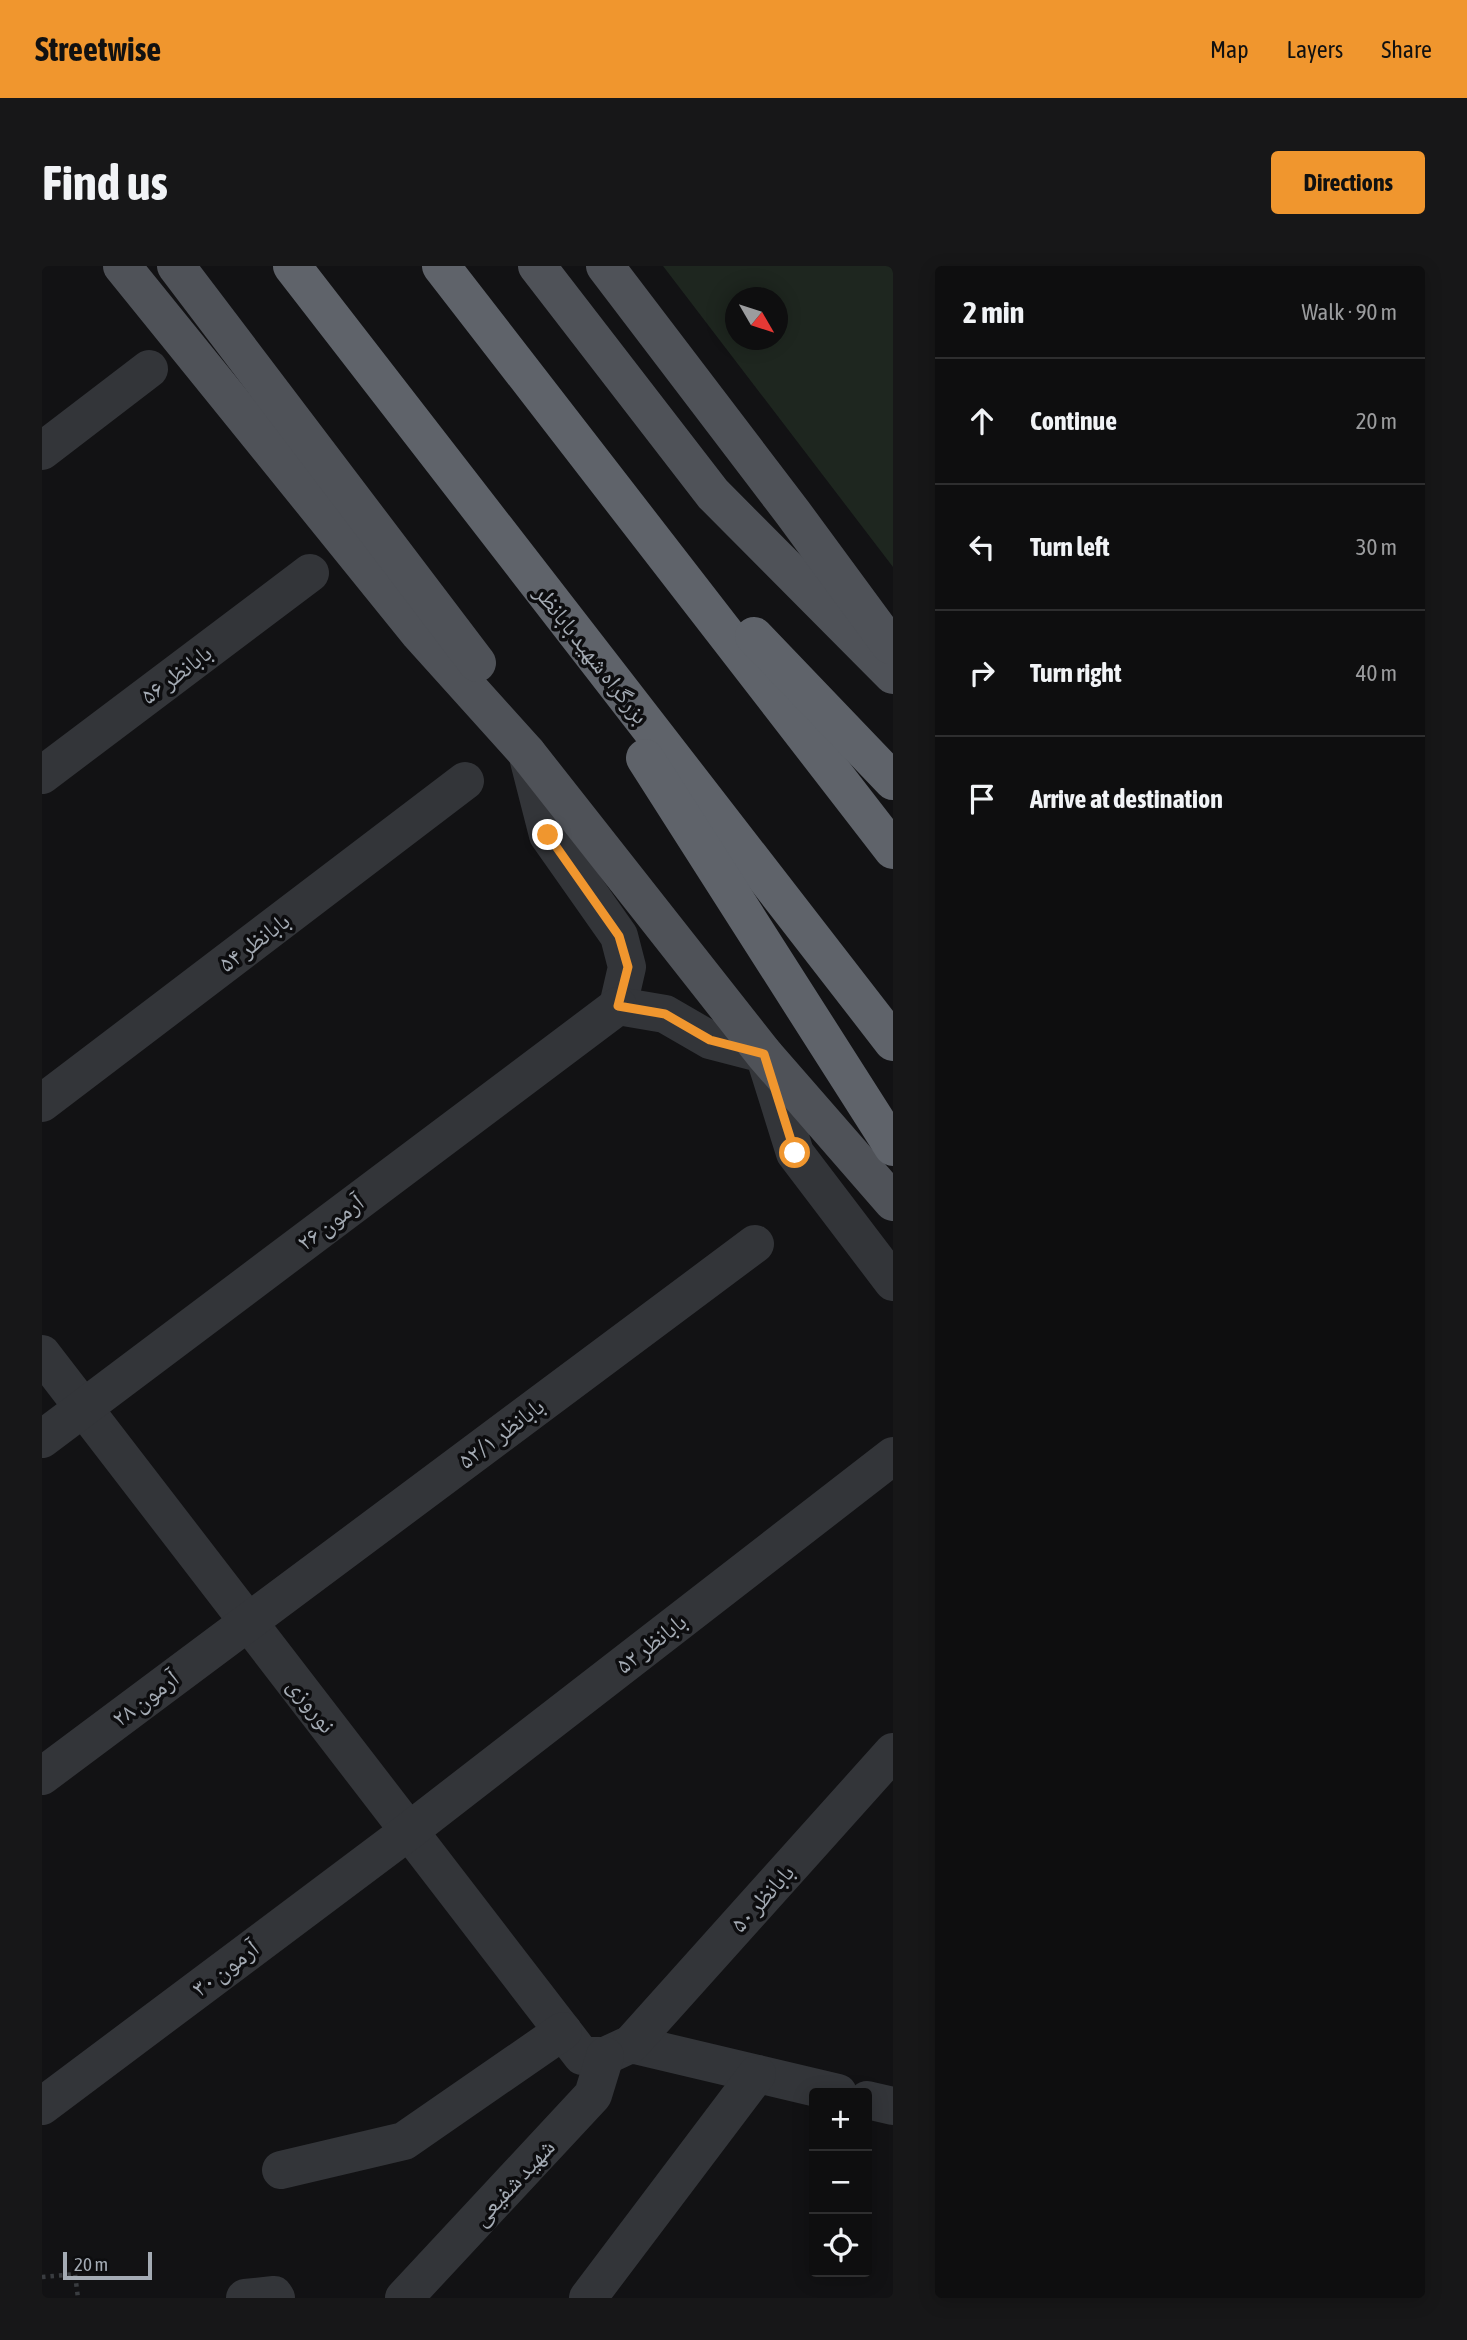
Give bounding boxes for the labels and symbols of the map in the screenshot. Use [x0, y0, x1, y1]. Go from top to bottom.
north arrow [725, 287, 788, 350]
street label: بزرگراه شهید بابانظر [528, 578, 655, 729]
street label: بابانظر ۵۶ [135, 639, 217, 710]
route end [532, 819, 563, 850]
street label: بابانظر ۵۴ [213, 907, 295, 978]
route start [779, 1137, 810, 1168]
street label: آرمون ۲۶ [291, 1188, 370, 1256]
street label: بابانظر ۵۲/۱ [453, 1392, 550, 1475]
street label: بابانظر ۵۲ [611, 1607, 692, 1679]
street label: آرمون ۲۸ [106, 1664, 185, 1732]
street label: نوروزی [282, 1672, 342, 1739]
street label: بابانظر ۵۰ [725, 1859, 800, 1938]
street label: آرمون ۳۰ [186, 1934, 265, 2002]
street label: شهید شفیعی [466, 2133, 561, 2232]
scale bar [63, 2249, 152, 2281]

